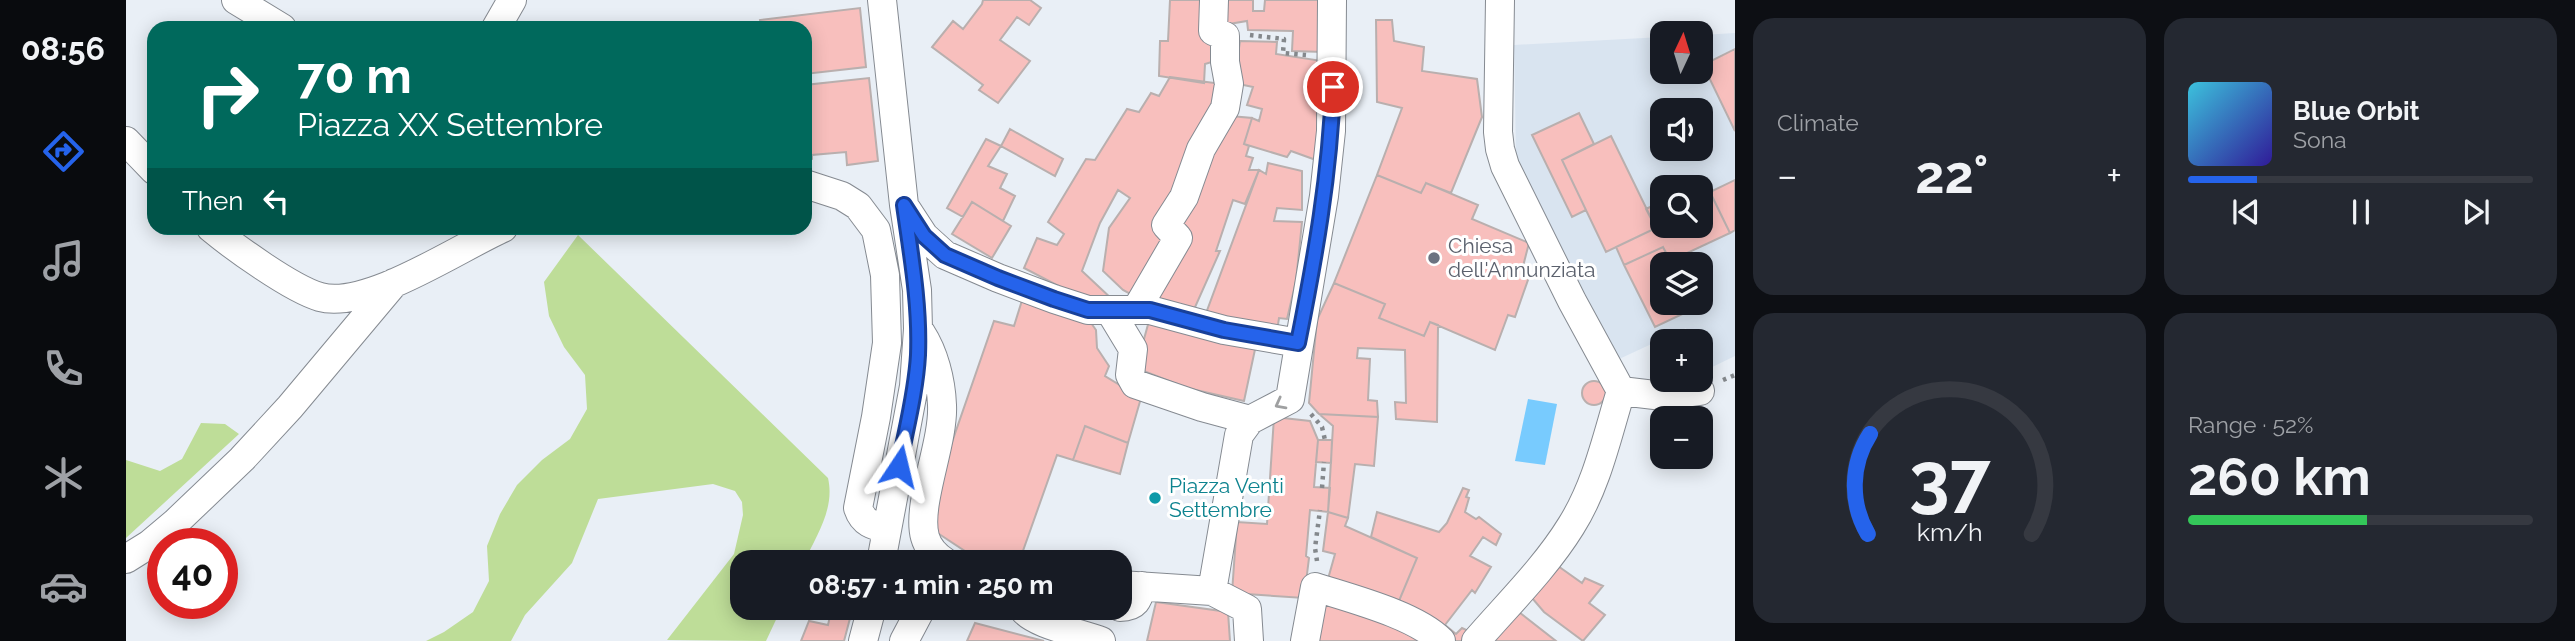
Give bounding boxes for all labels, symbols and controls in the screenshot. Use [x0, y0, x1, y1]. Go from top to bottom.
north arrow [1650, 21, 1713, 84]
map controls [1650, 21, 1713, 469]
text: 08:56 [21, 30, 105, 67]
text: 70 m [297, 47, 412, 104]
icon: right [182, 49, 273, 140]
pin [1303, 57, 1363, 117]
icon: arrive [1314, 68, 1352, 106]
text: Blue Orbit [2293, 96, 2420, 126]
button: sound [1650, 98, 1713, 161]
text: Piazza XX Settembre [297, 106, 603, 143]
text: Climate [1777, 109, 1859, 136]
text: Sona [2293, 126, 2347, 153]
icon: directions [39, 127, 88, 176]
text: 22° [1915, 144, 1988, 205]
text: − [1777, 153, 1797, 198]
text: + [2106, 153, 2122, 198]
button: search [1650, 175, 1713, 238]
icon: left [257, 182, 295, 220]
text: Then [182, 186, 243, 216]
icon: previous [2227, 193, 2265, 231]
icon: pause [2342, 193, 2380, 231]
icon: next [2457, 193, 2495, 231]
place label: Chiesa dell'Annunziata [1448, 233, 1595, 282]
icon: music [39, 236, 88, 285]
marker: Chiesa dell'Annunziata [1426, 250, 1442, 266]
button: layers [1650, 252, 1713, 315]
button: + [1650, 329, 1713, 392]
icon: phone [39, 344, 88, 393]
one-way arrow [1274, 396, 1287, 410]
button: − [1650, 406, 1713, 469]
text: Range · 52% [2188, 411, 2314, 438]
position arrow [862, 429, 936, 503]
text: 37 [1909, 436, 1990, 521]
text: 260 km [2188, 446, 2371, 507]
icon: climate [39, 453, 88, 502]
place label: Piazza Venti Settembre [1169, 473, 1284, 522]
marker: Piazza Venti Settembre [1147, 490, 1163, 506]
text: km/h [1917, 517, 1982, 547]
speed limit sign: 40 [147, 528, 238, 619]
icon: car [39, 562, 88, 611]
text: 08:57 · 1 min · 250 m [809, 570, 1053, 600]

